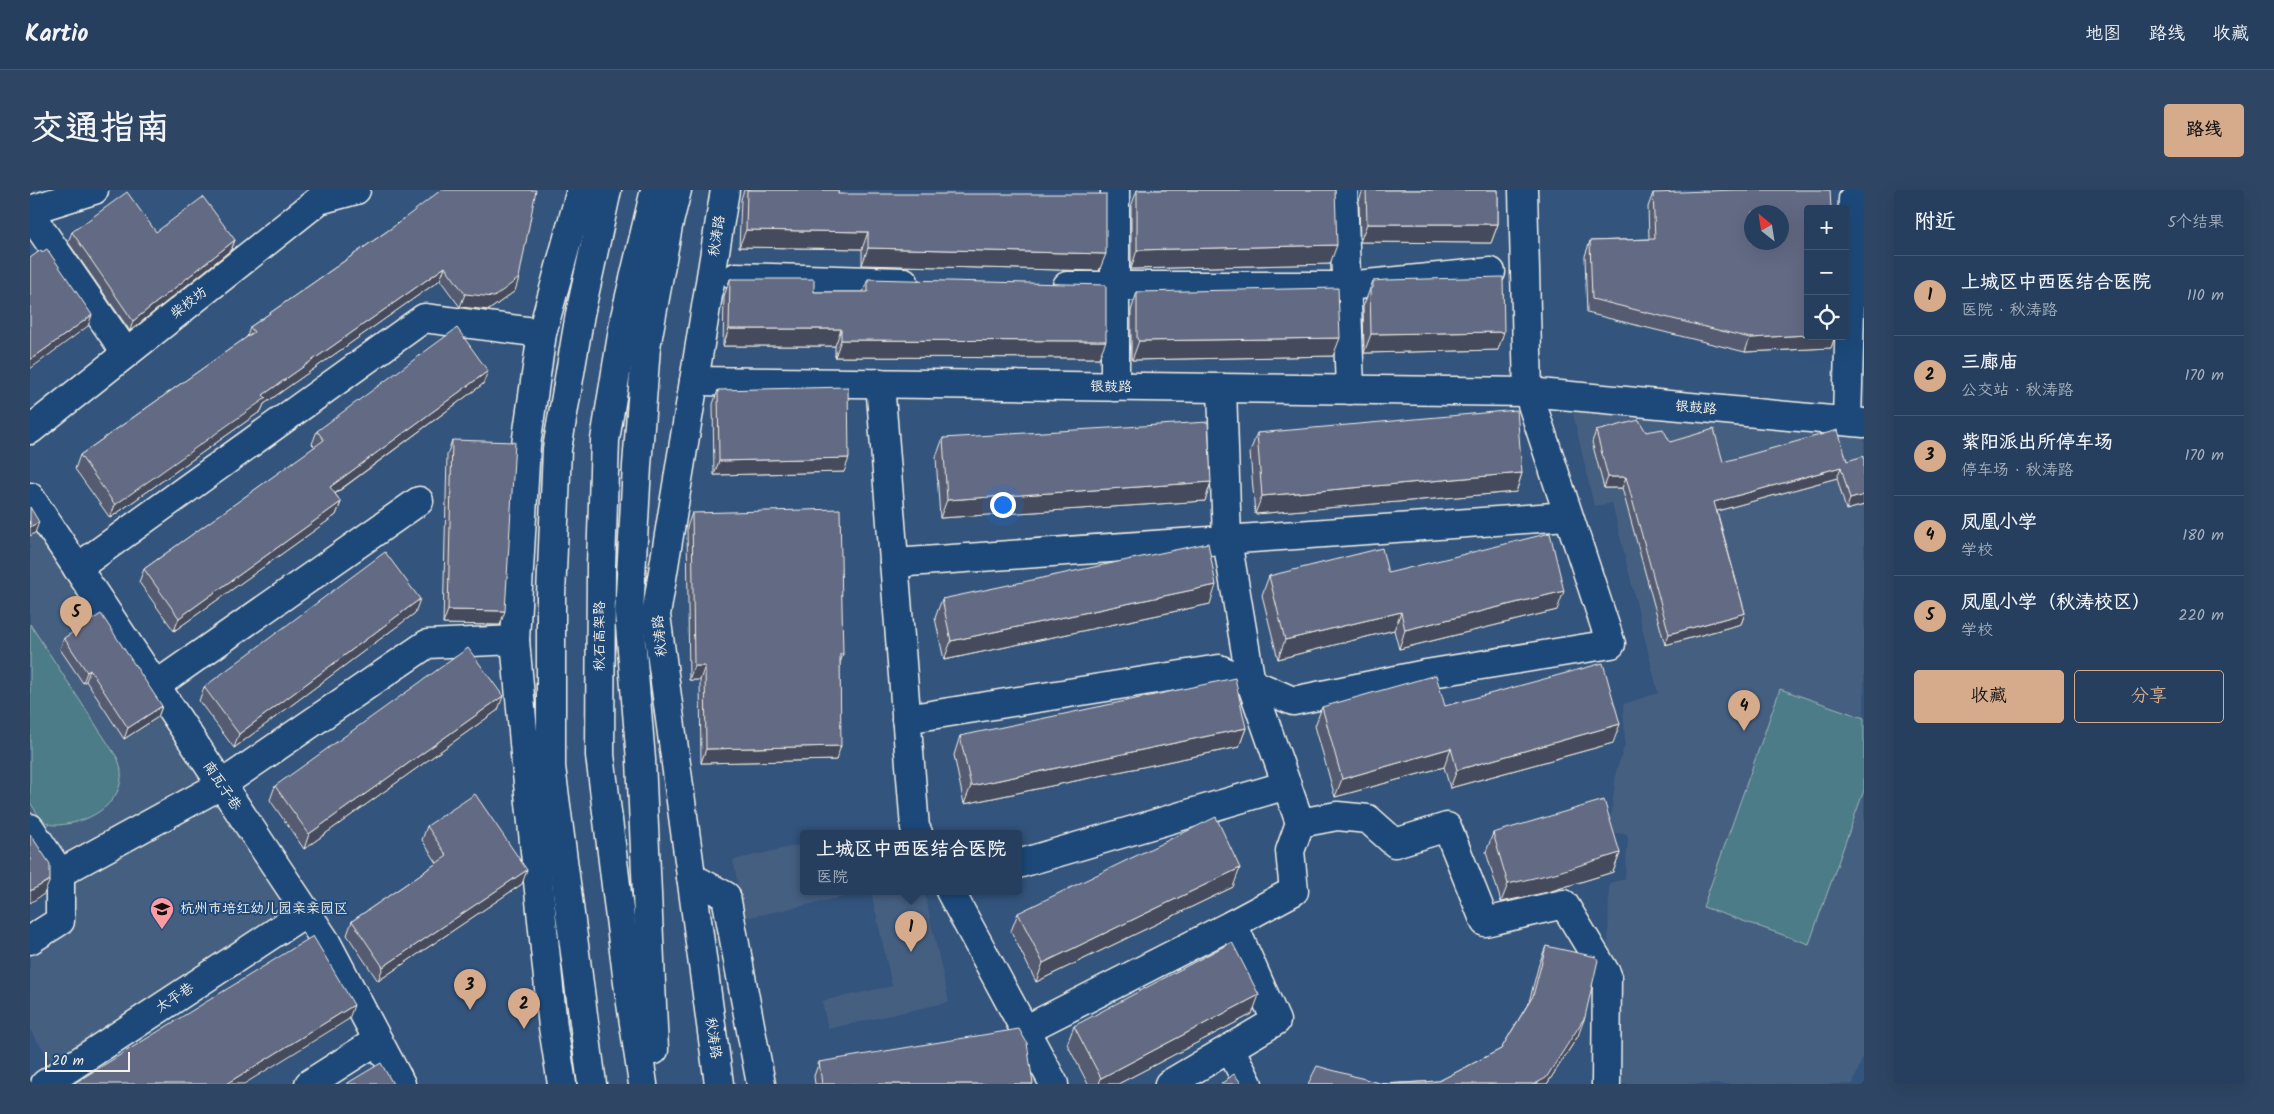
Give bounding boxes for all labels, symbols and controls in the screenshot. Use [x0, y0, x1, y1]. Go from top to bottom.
text: Kartio [25, 15, 88, 54]
text: 地图 [2085, 20, 2121, 49]
text: 路线 [2149, 20, 2185, 49]
text: 收藏 [2213, 20, 2249, 49]
text: 交通指南 [30, 102, 170, 158]
button: 路线 [2164, 104, 2244, 157]
north arrow [1744, 205, 1789, 250]
map controls [1804, 205, 1849, 340]
button: + [1804, 205, 1849, 250]
text: 附近 [1914, 206, 1956, 239]
text: 5个结果 [2167, 210, 2224, 235]
street label: 秋涛路 [703, 214, 731, 258]
button: − [1804, 250, 1849, 295]
text: 上城区中西医结合医院 [1961, 268, 2151, 298]
street label: 柴校坊 [166, 281, 212, 325]
text: 1 [1928, 283, 1932, 308]
text: 110 m [2187, 283, 2224, 308]
button: locate [1804, 295, 1849, 340]
text: 医院 · 秋涛路 [1961, 298, 2058, 323]
text: 三廊庙 [1961, 348, 2018, 378]
text: 2 [1925, 363, 1935, 388]
text: 170 m [2184, 363, 2224, 388]
street label: 银鼓路 [1090, 376, 1132, 398]
text: 公交站 · 秋涛路 [1961, 378, 2074, 403]
street label: 银鼓路 [1674, 395, 1718, 421]
text: 紫阳派出所停车场 [1961, 428, 2113, 458]
text: 3 [1926, 443, 1934, 468]
text: 170 m [2184, 443, 2224, 468]
text: 停车场 · 秋涛路 [1961, 458, 2074, 483]
your location [990, 492, 1016, 518]
text: 凤凰小学 [1961, 508, 2037, 538]
text: 4 [1926, 523, 1934, 548]
text: 180 m [2182, 523, 2224, 548]
text: 学校 [1961, 538, 1993, 563]
text: 凤凰小学（秋涛校区） [1961, 588, 2151, 618]
pin: 5 [60, 596, 92, 637]
street label: 秋石高架路 [589, 601, 611, 671]
text: 5 [1926, 603, 1934, 628]
text: 220 m [2178, 603, 2224, 628]
street label: 秋涛路 [647, 614, 673, 658]
text: 学校 [1961, 618, 1993, 643]
button: 收藏 [1914, 670, 2064, 723]
button: 分享 [2074, 670, 2224, 723]
pin: 4 [1728, 690, 1760, 731]
street label: 南瓦子巷 [197, 757, 247, 816]
popup [800, 830, 1022, 895]
text: 上城区中西医结合医院 [816, 835, 1006, 865]
text: 医院 [816, 865, 848, 890]
school or university icon: 杭州市培红幼儿园亲亲园区 [149, 896, 175, 930]
place label: 杭州市培红幼儿园亲亲园区 [180, 898, 348, 920]
pin: 1 [895, 911, 927, 952]
pin: 3 [454, 969, 486, 1010]
street label: 太平巷 [151, 977, 199, 1019]
pin: 2 [508, 988, 540, 1029]
street label: 秋涛路 [699, 1016, 727, 1060]
scale bar [45, 1049, 130, 1072]
text: 20 m [52, 1050, 84, 1072]

